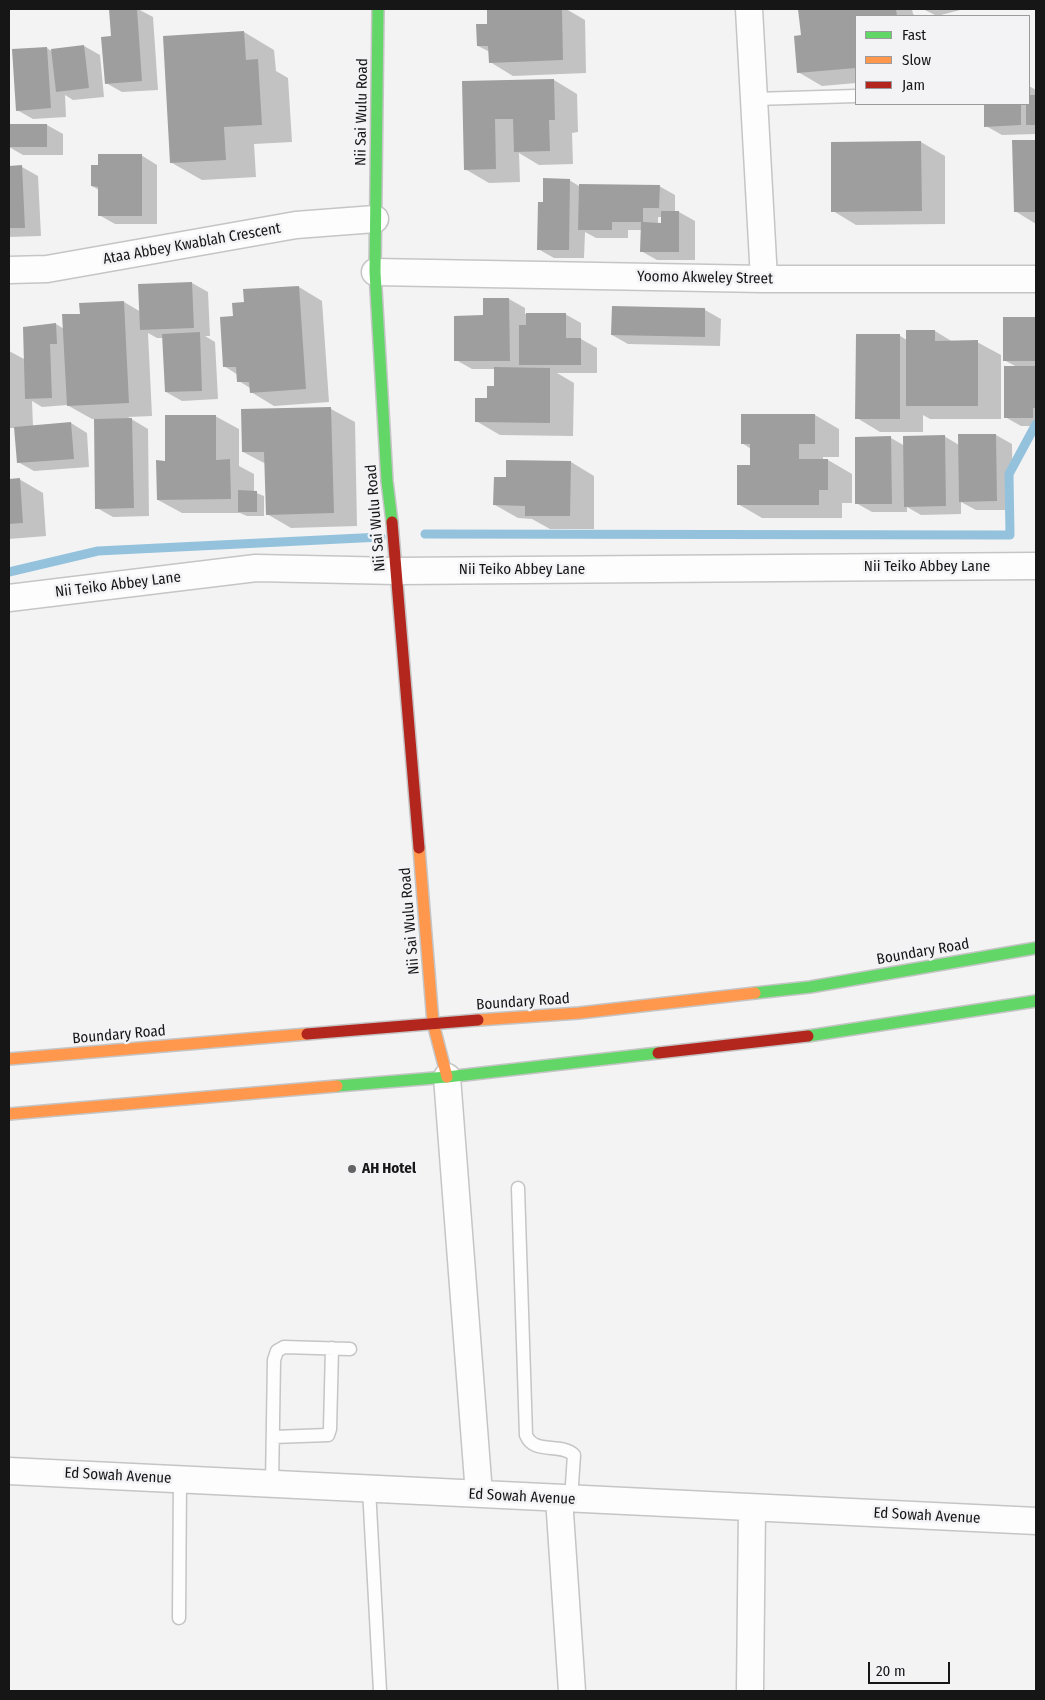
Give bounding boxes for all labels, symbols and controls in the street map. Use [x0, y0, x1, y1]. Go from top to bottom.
legend [855, 15, 1030, 105]
text: Fast [902, 26, 926, 44]
text: Slow [902, 51, 931, 69]
street label: Nii Sai Wulu Road [352, 58, 372, 166]
text: Jam [902, 76, 925, 94]
street label: Ataa Abbey Kwablah Crescent [102, 219, 282, 269]
street label: Yoomo Akweley Street [637, 268, 773, 288]
street label: Nii Sai Wulu Road [362, 464, 390, 572]
street label: Nii Teiko Abbey Lane [864, 558, 990, 576]
street label: Nii Teiko Abbey Lane [459, 561, 585, 579]
street label: Nii Teiko Abbey Lane [54, 568, 182, 602]
street label: Nii Sai Wulu Road [396, 867, 424, 975]
street label: Boundary Road [875, 935, 971, 969]
street label: Boundary Road [476, 990, 570, 1014]
street label: Boundary Road [72, 1022, 166, 1048]
place label: AH Hotel [362, 1160, 416, 1178]
marker: AH Hotel [346, 1163, 358, 1175]
street label: Ed Sowah Avenue [64, 1464, 172, 1488]
street label: Ed Sowah Avenue [468, 1485, 576, 1509]
street label: Ed Sowah Avenue [873, 1504, 981, 1528]
scale bar [870, 1652, 952, 1684]
text: 20 m [876, 1662, 906, 1680]

